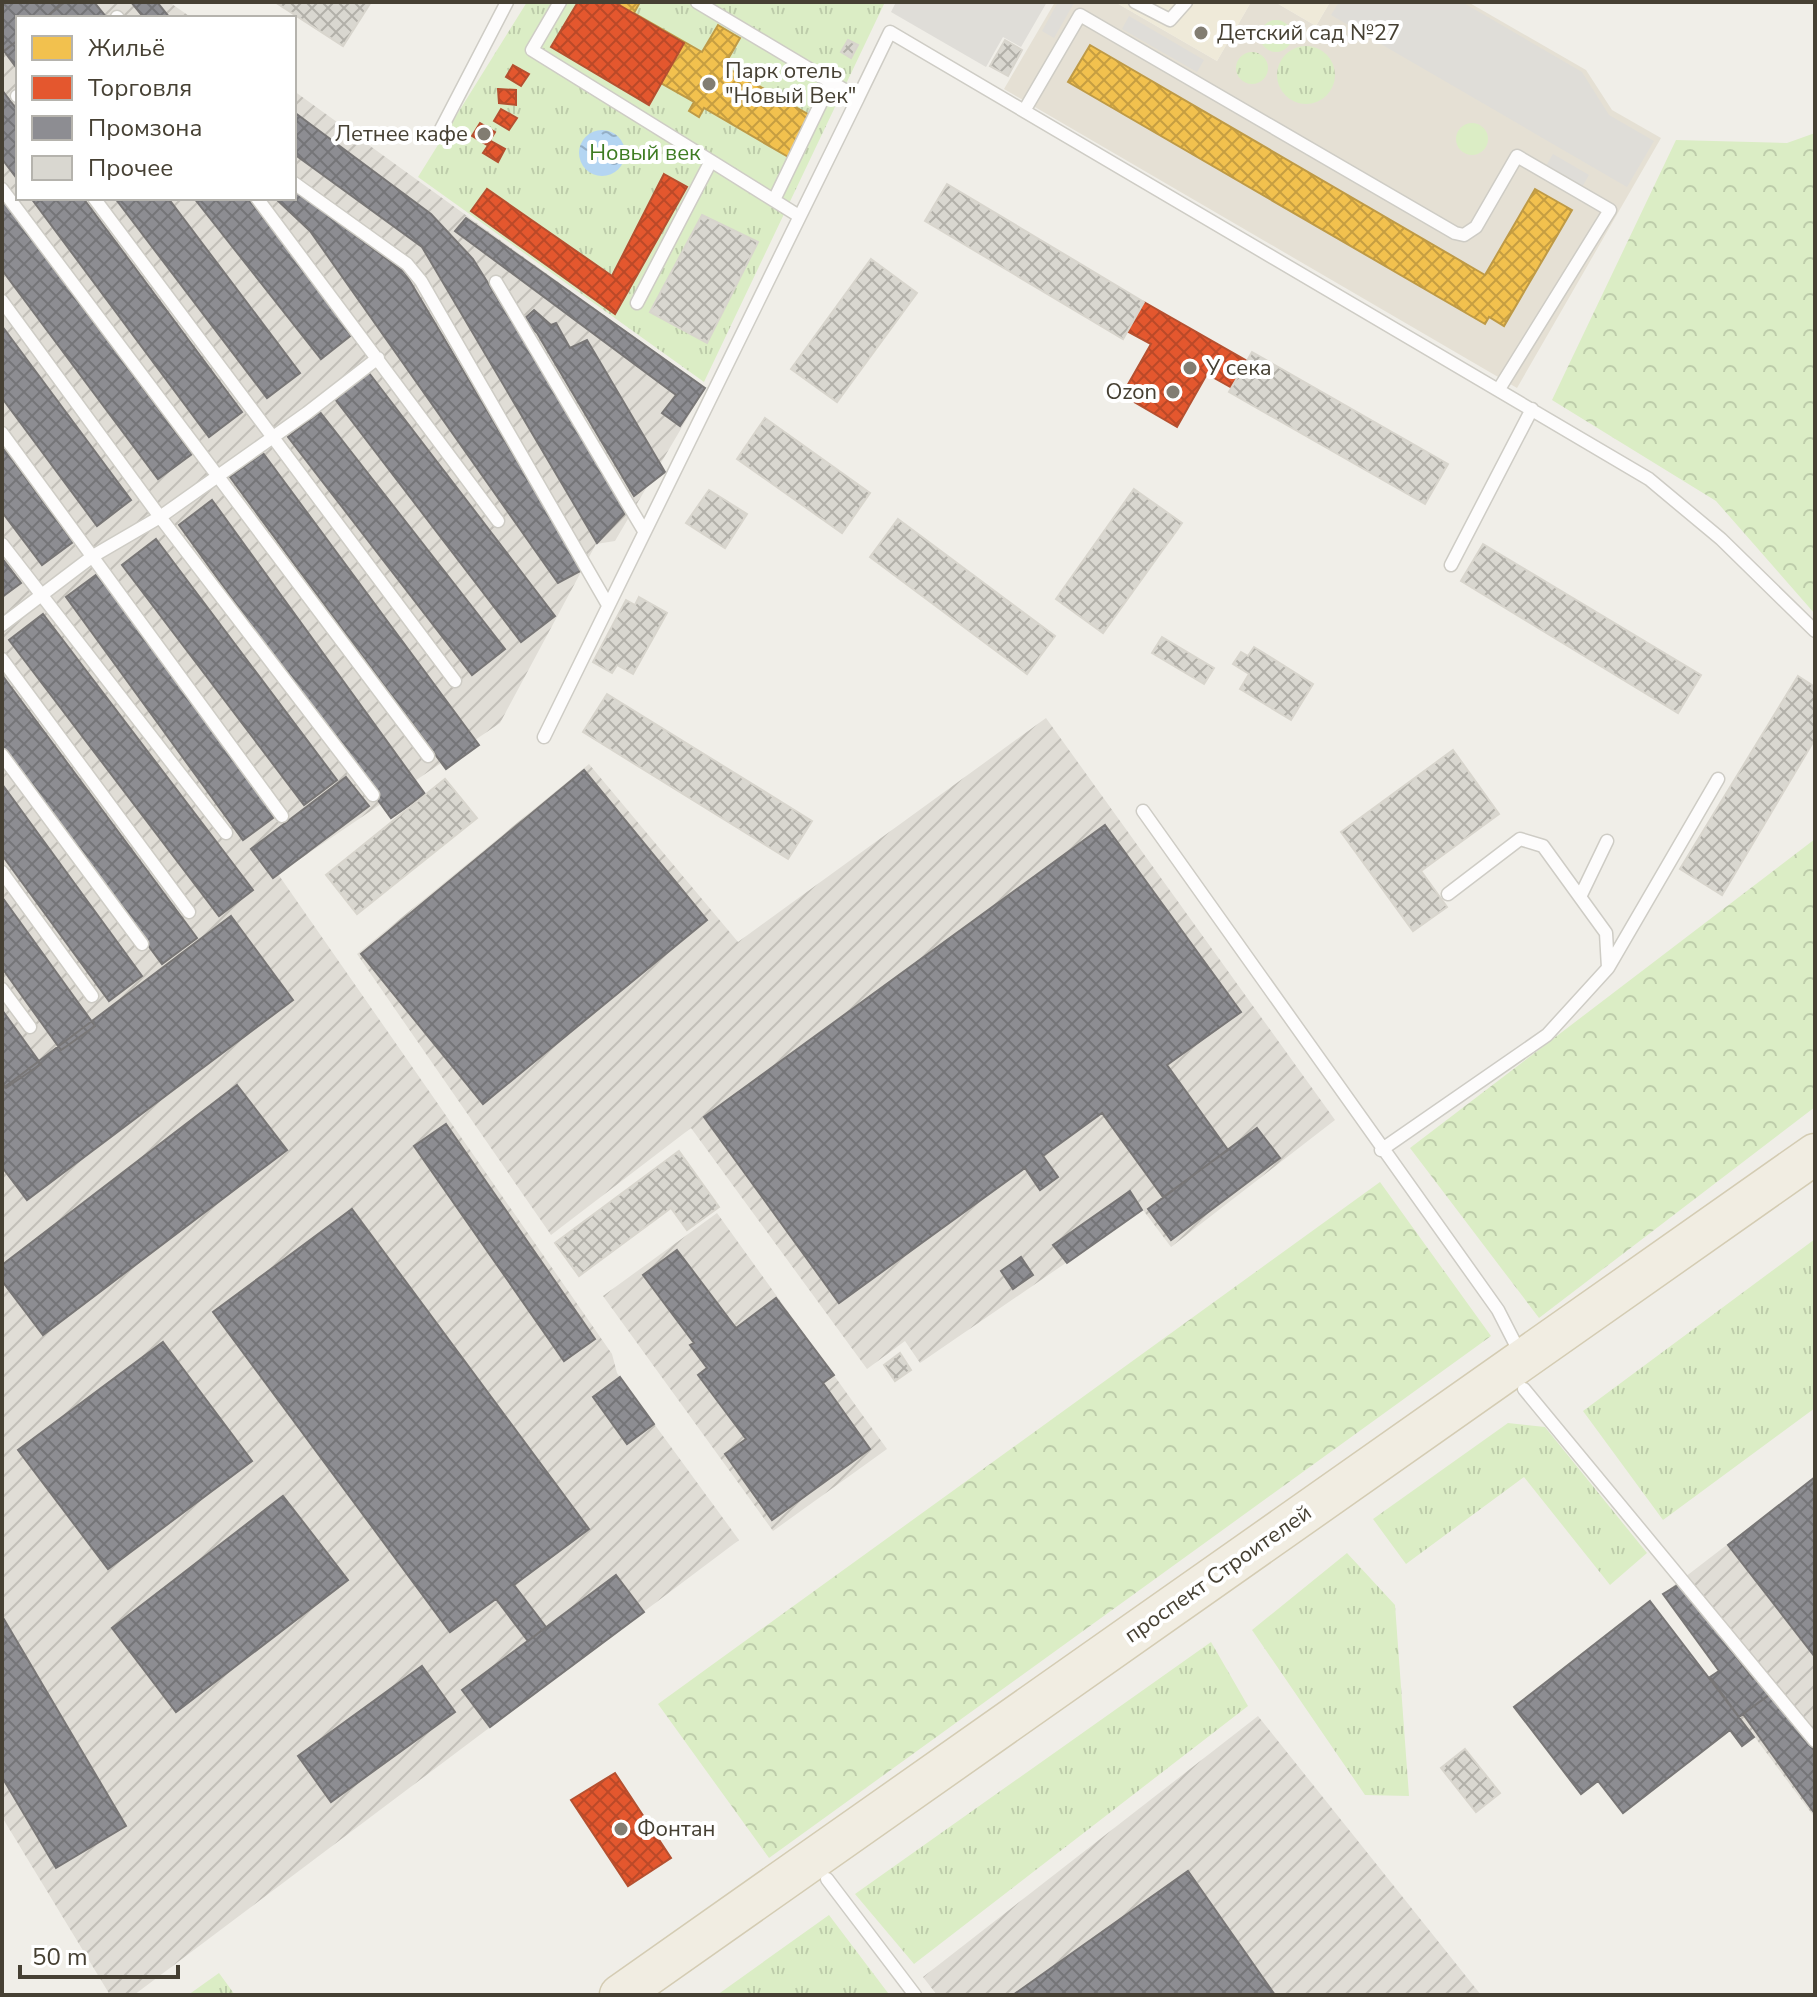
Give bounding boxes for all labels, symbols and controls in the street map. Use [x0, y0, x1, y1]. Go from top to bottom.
legend [16, 16, 296, 200]
place label: Детский сад №27 [1217, 18, 1400, 48]
marker: Детский сад №27 [1192, 24, 1210, 42]
text: Жильё [88, 32, 165, 64]
place label: Парк отель "Новый Век" [725, 56, 856, 111]
text: Торговля [88, 72, 192, 104]
marker: Парк отель "Новый Век" [700, 75, 718, 93]
text: Промзона [88, 112, 202, 144]
place label: Летнее кафе [335, 119, 468, 149]
marker: Летнее кафе [475, 125, 493, 143]
park label: Новый век [589, 138, 701, 168]
text: Прочее [88, 152, 173, 184]
place label: У сека [1205, 353, 1272, 383]
marker: У сека [1181, 359, 1199, 377]
place label: Ozon [1105, 377, 1157, 407]
marker: Ozon [1164, 383, 1182, 401]
street label: проспект Строителей [1118, 1498, 1318, 1650]
place label: Фонтан [637, 1814, 716, 1844]
marker: Фонтан [612, 1820, 630, 1838]
scale bar [20, 1929, 178, 1979]
text: 50 m [32, 1941, 88, 1973]

